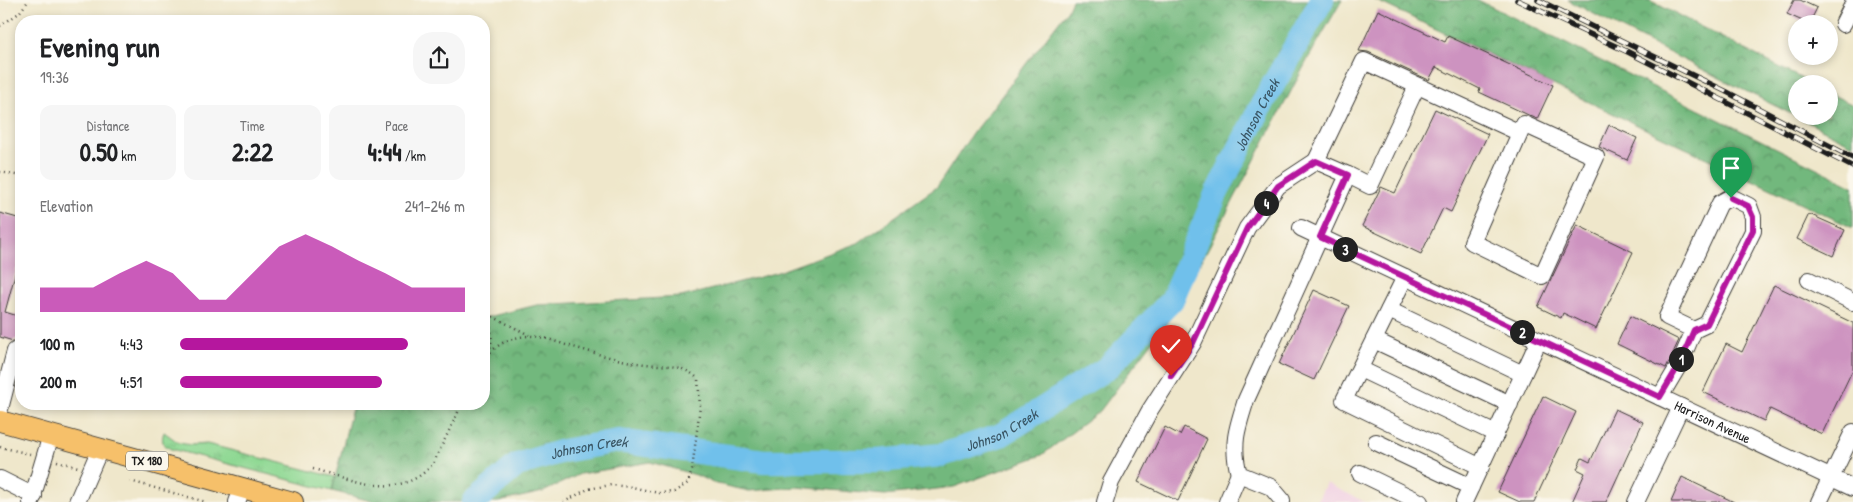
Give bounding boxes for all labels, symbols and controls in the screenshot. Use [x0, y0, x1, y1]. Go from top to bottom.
map controls [1788, 15, 1838, 125]
button: + [1788, 15, 1838, 65]
text: Evening run [40, 28, 160, 66]
button: share [413, 32, 465, 84]
text: 19:36 [40, 66, 69, 88]
water label: Johnson Creek [1229, 73, 1285, 154]
button: − [1788, 75, 1838, 125]
text: Distance [87, 116, 130, 135]
text: Time [240, 116, 265, 135]
text: Pace [385, 116, 408, 135]
text: 0.50 [80, 135, 118, 169]
text: 2:22 [232, 135, 273, 169]
text: 4:44 [368, 135, 402, 169]
text: km [118, 146, 137, 165]
text: /km [402, 146, 426, 165]
pin [1710, 147, 1752, 198]
icon: arrive [1717, 154, 1745, 182]
pin: 4 [1254, 190, 1278, 216]
text: 4 [1264, 194, 1269, 213]
text: Elevation [40, 195, 93, 217]
text: 241–246 m [405, 195, 465, 217]
pin: 3 [1332, 236, 1358, 262]
text: 3 [1342, 240, 1349, 259]
pin: 2 [1510, 320, 1534, 344]
text: 2 [1519, 323, 1526, 342]
pin [1150, 325, 1192, 376]
icon: check [1157, 332, 1185, 360]
text: 100 m [40, 333, 75, 355]
text: 4:43 [120, 333, 143, 355]
pin: 1 [1668, 346, 1694, 372]
text: 1 [1679, 350, 1684, 369]
text: 200 m [40, 371, 76, 393]
text: 4:51 [120, 371, 142, 393]
street label: Harrison Avenue [1672, 395, 1754, 448]
water label: Johnson Creek [962, 402, 1043, 456]
water label: Johnson Creek [547, 430, 631, 464]
road number: TX 180 [126, 452, 168, 471]

